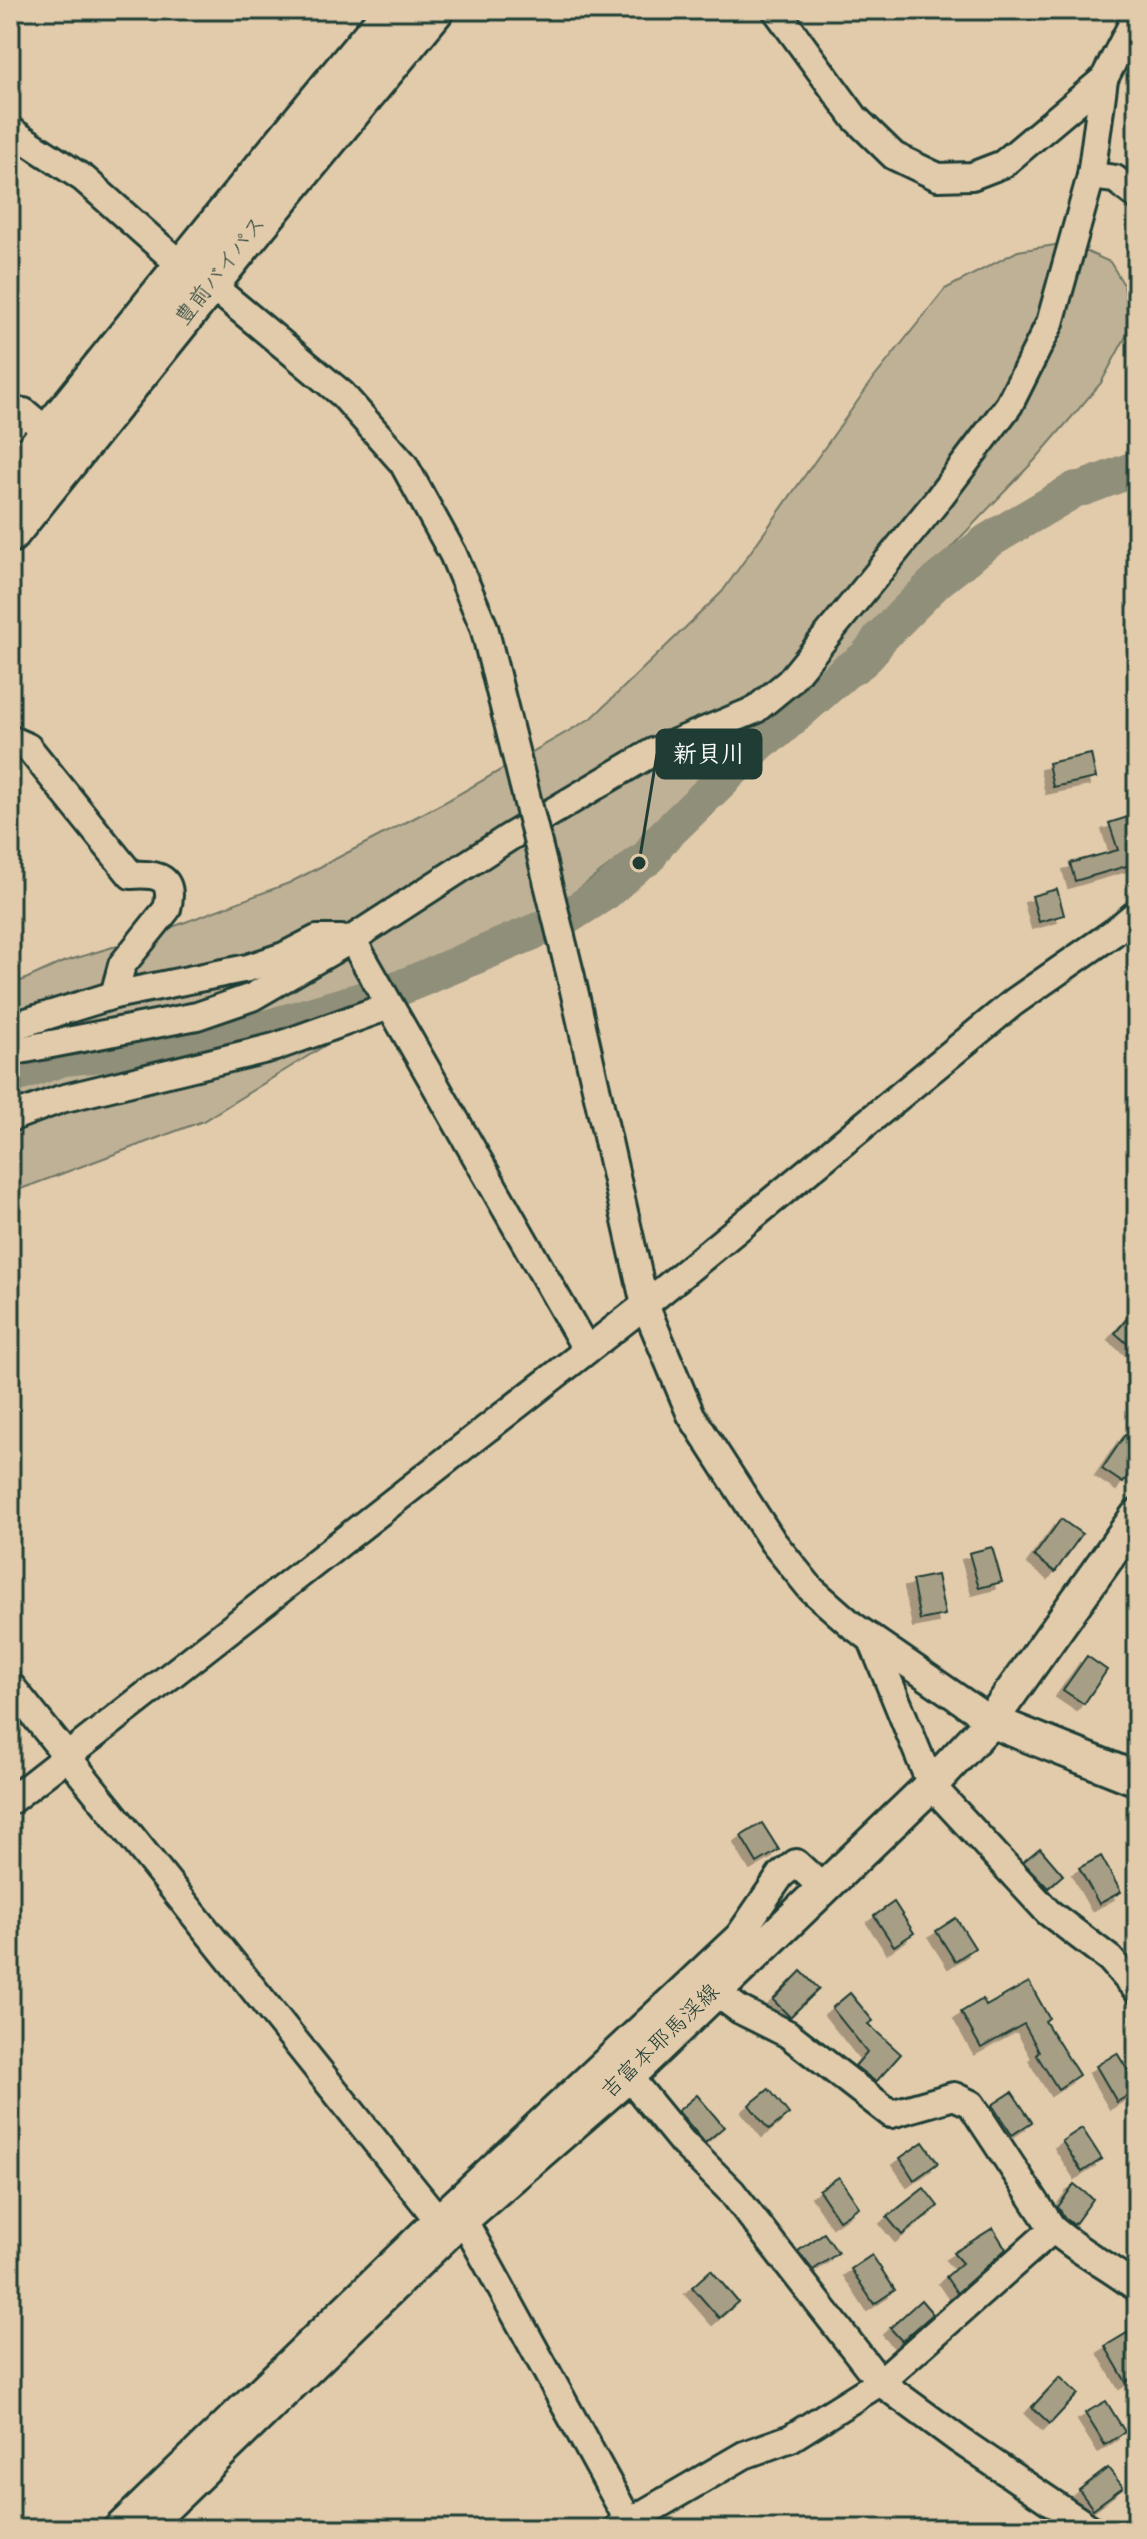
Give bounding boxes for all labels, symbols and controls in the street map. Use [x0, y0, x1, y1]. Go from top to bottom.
street label: 豊前バイパス [167, 208, 275, 334]
callout: 新貝川 [657, 730, 761, 778]
text: 新貝川 [673, 736, 745, 775]
street label: 吉富本耶馬渓線 [593, 1976, 729, 2108]

